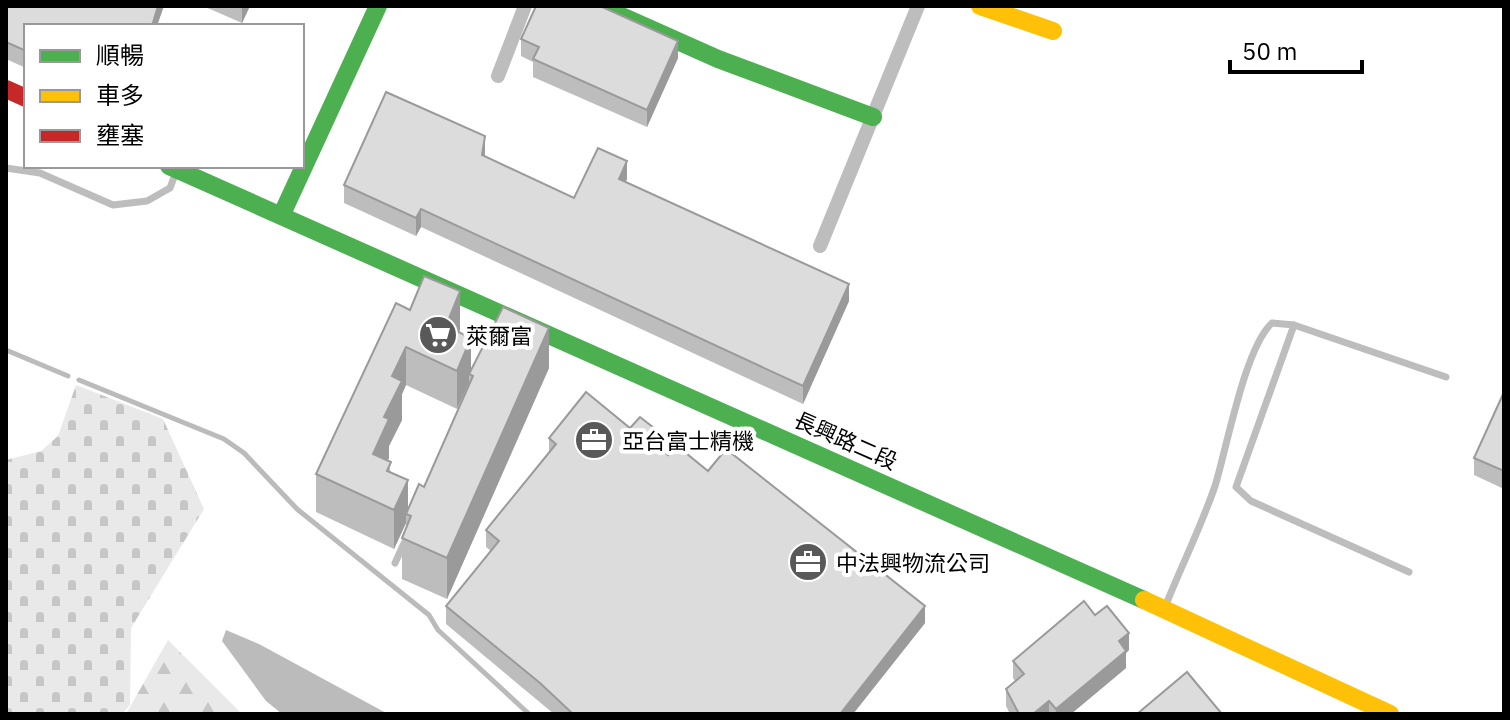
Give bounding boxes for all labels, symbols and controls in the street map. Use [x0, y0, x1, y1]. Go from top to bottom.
legend [24, 24, 304, 168]
scale bar [1230, 24, 1362, 74]
text: 50 m [1242, 35, 1297, 67]
text: 順暢 [96, 39, 144, 71]
text: 車多 [96, 79, 144, 111]
text: 壅塞 [96, 119, 144, 151]
supermarket icon: 萊爾富 [417, 314, 459, 356]
place label: 萊爾富 [466, 321, 532, 350]
street label: 長興路二段 [790, 404, 902, 476]
office icon: 亞台富士精機 [573, 419, 615, 461]
place label: 亞台富士精機 [622, 426, 754, 455]
office icon: 中法興物流公司 [787, 541, 829, 583]
place label: 中法興物流公司 [836, 548, 990, 577]

